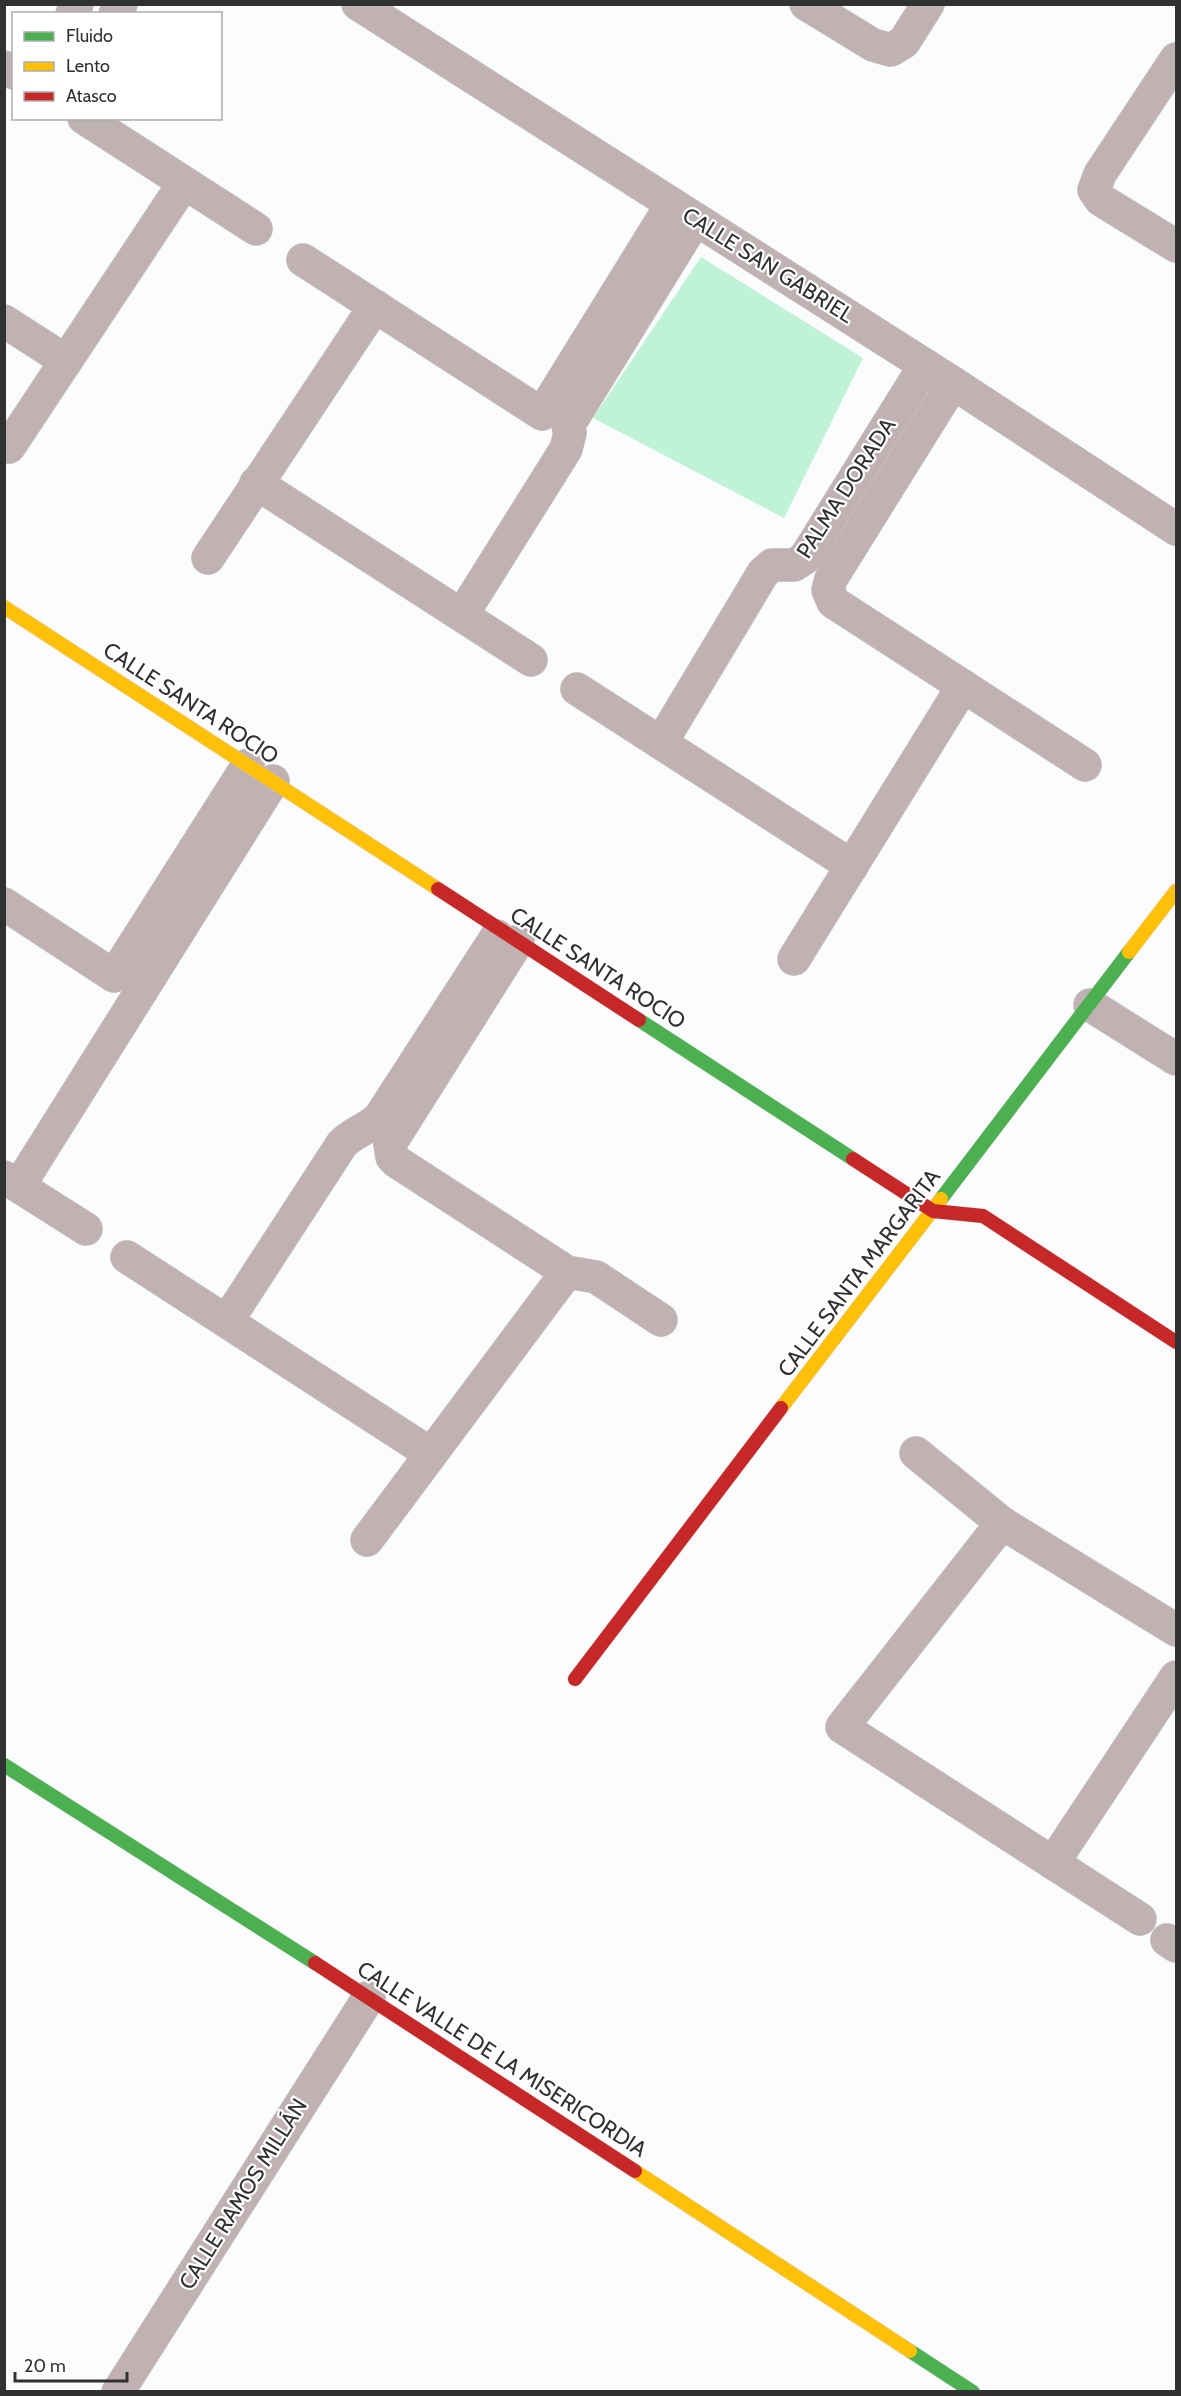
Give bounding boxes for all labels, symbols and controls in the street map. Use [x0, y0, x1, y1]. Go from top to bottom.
legend [12, 12, 222, 120]
text: Fluido [66, 25, 113, 47]
text: Lento [66, 55, 110, 77]
text: Atasco [66, 85, 117, 107]
street label: CALLE SAN GABRIEL [677, 201, 859, 329]
street label: PALMA DORADA [791, 412, 902, 563]
street label: CALLE SANTA ROCIO [98, 636, 284, 770]
street label: CALLE SANTA ROCIO [505, 901, 691, 1035]
street label: CALLE SANTA MARGARITA [772, 1163, 946, 1382]
street label: CALLE VALLE DE LA MISERICORDIA [352, 1955, 652, 2163]
street label: CALLE RAMOS MILLÁN [173, 2094, 313, 2294]
scale bar [15, 2345, 128, 2383]
text: 20 m [24, 2355, 66, 2377]

